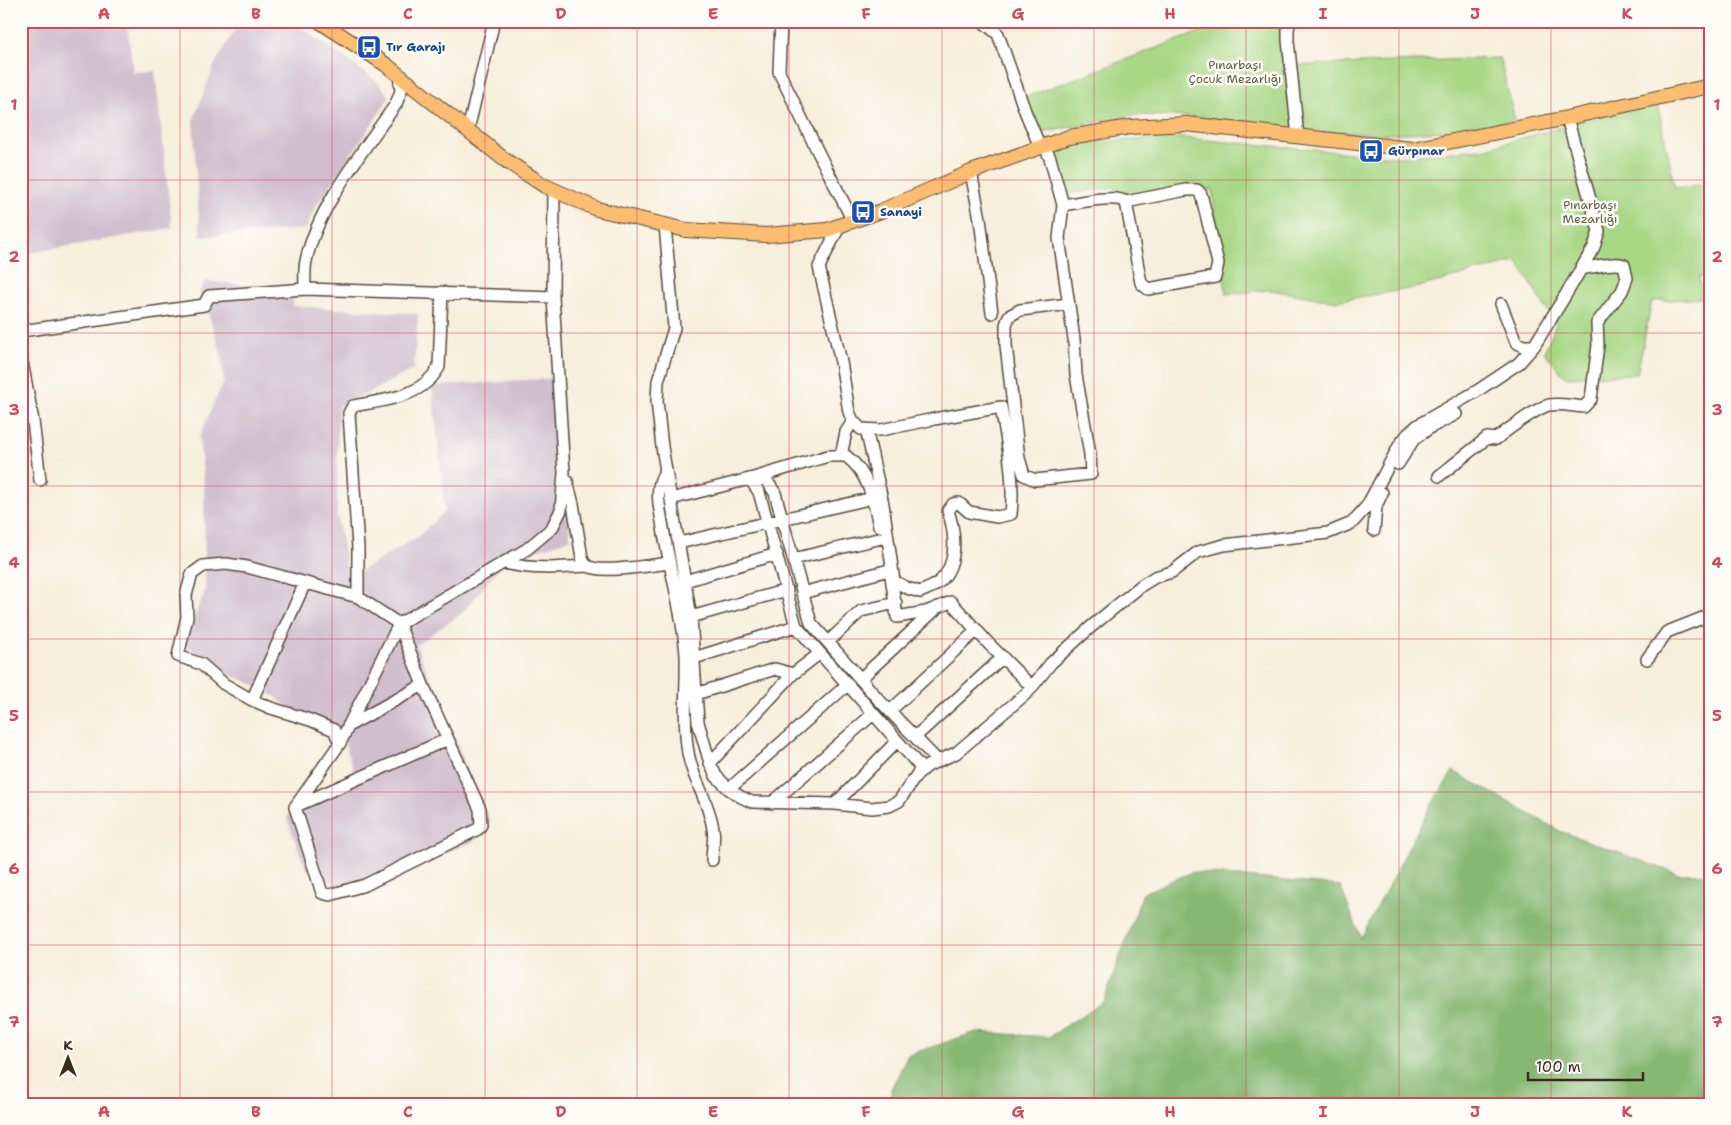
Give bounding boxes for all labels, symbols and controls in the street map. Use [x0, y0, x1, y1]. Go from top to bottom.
text: A [98, 3, 110, 24]
text: B [251, 3, 261, 24]
text: C [403, 3, 413, 24]
text: D [555, 3, 567, 24]
text: E [708, 3, 718, 24]
text: F [861, 3, 871, 24]
text: G [1012, 3, 1025, 24]
text: H [1164, 3, 1176, 24]
text: I [1319, 3, 1328, 24]
text: J [1470, 3, 1480, 24]
text: K [1622, 3, 1633, 24]
bus stop icon: Tır Garajı [356, 34, 382, 60]
place label: Tır Garajı [386, 39, 445, 55]
park label: Pınarbaşı Çocuk Mezarlığı [1189, 57, 1281, 87]
text: 1 [10, 94, 18, 115]
text: 1 [1713, 94, 1721, 115]
bus stop icon: Gürpınar [1358, 138, 1384, 164]
place label: Gürpınar [1388, 143, 1445, 159]
park label: Pınarbaşı Mezarlığı [1563, 197, 1617, 227]
bus stop icon: Sanayi [850, 199, 876, 225]
place label: Sanayi [880, 204, 922, 220]
text: 2 [8, 246, 20, 267]
text: 2 [1711, 246, 1723, 267]
text: 3 [8, 399, 20, 420]
text: 3 [1711, 399, 1723, 420]
text: 4 [8, 552, 20, 573]
text: 4 [1711, 552, 1723, 573]
text: 5 [9, 705, 19, 726]
text: 5 [1712, 705, 1722, 726]
text: 6 [8, 858, 20, 879]
text: 6 [1711, 858, 1723, 879]
text: 7 [8, 1011, 20, 1032]
text: 7 [1711, 1011, 1723, 1032]
north arrow [42, 1032, 92, 1082]
text: K [63, 1036, 73, 1054]
scale bar [1528, 1050, 1644, 1082]
text: 100 m [1536, 1057, 1581, 1077]
text: A [98, 1101, 110, 1122]
text: B [251, 1101, 261, 1122]
text: C [403, 1101, 413, 1122]
text: D [555, 1101, 567, 1122]
text: E [708, 1101, 718, 1122]
text: F [861, 1101, 871, 1122]
text: G [1012, 1101, 1025, 1122]
text: H [1164, 1101, 1176, 1122]
text: I [1319, 1101, 1328, 1122]
text: J [1470, 1101, 1480, 1122]
text: K [1622, 1101, 1633, 1122]

